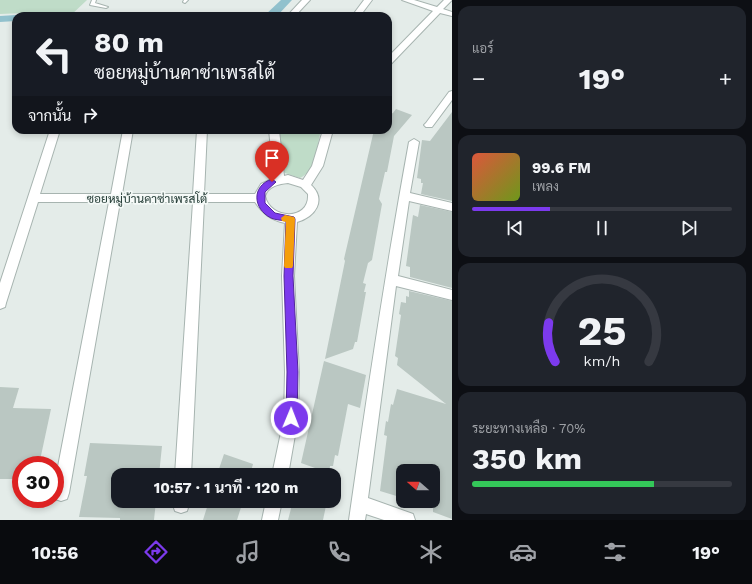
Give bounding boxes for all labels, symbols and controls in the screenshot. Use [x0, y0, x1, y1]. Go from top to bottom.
text: 80 m [94, 26, 164, 59]
icon: left [28, 28, 80, 80]
text: แอร์ [472, 41, 493, 56]
text: 19° [579, 61, 625, 96]
text: ซอยหมู่บ้านคาซ่าเพรสโต้ [94, 62, 275, 83]
text: − [472, 66, 485, 91]
text: + [719, 66, 732, 91]
icon: right [79, 104, 101, 126]
text: จากนั้น [28, 107, 71, 125]
pin [255, 141, 289, 182]
icon: arrive [261, 147, 283, 169]
text: 99.6 FM [532, 159, 591, 177]
text: เพลง [532, 179, 559, 194]
street label: ซอยหมู่บ้านคาซ่าเพรสโต้ [87, 191, 208, 207]
icon: previous [504, 217, 526, 239]
icon: pause [591, 217, 613, 239]
icon: next [678, 217, 700, 239]
text: 25 [577, 306, 627, 355]
text: km/h [584, 353, 620, 369]
position arrow [270, 397, 312, 439]
text: ระยะทางเหลือ · 70% [472, 421, 585, 436]
text: 350 km [472, 441, 582, 476]
speed limit sign: 30 [12, 456, 64, 508]
north arrow [396, 464, 440, 508]
map controls [396, 464, 440, 508]
text: 10:57 · 1 นาที · 120 m [154, 479, 298, 497]
icon: directions [142, 538, 170, 566]
icon: music [234, 538, 262, 566]
icon: phone [325, 538, 353, 566]
icon: climate [417, 538, 445, 566]
icon: car [509, 538, 537, 566]
icon: filters [601, 538, 629, 566]
text: 10:56 [32, 542, 78, 563]
text: 19° [692, 542, 720, 563]

